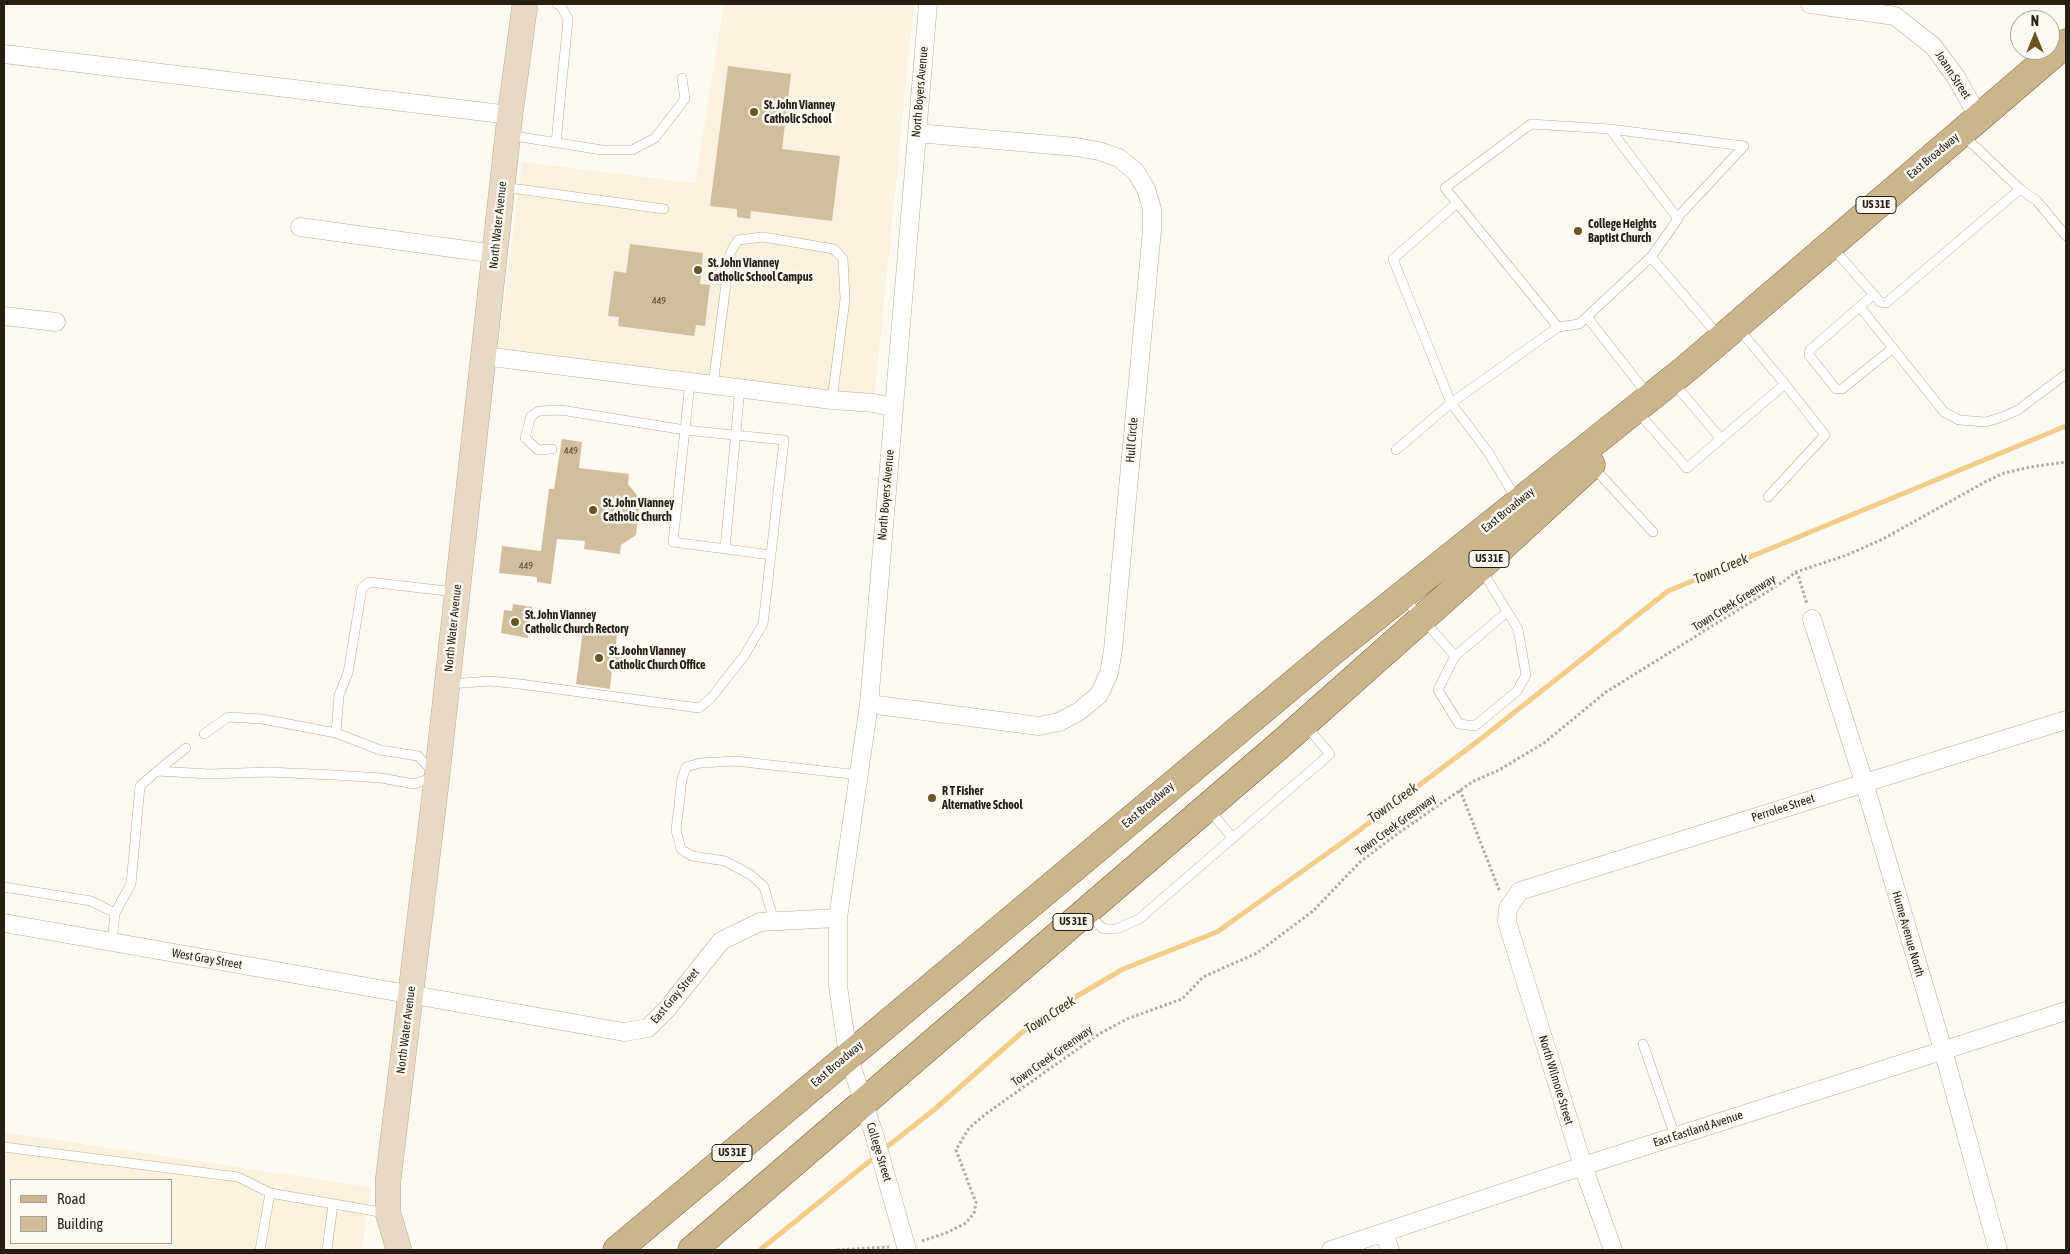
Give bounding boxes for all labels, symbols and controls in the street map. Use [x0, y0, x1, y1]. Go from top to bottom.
north arrow [2010, 10, 2060, 60]
text: N [2031, 13, 2039, 29]
street label: North Boyers Avenue [909, 46, 931, 138]
street label: Joann Street [1932, 48, 1974, 102]
place label: St. John Vianney Catholic School [764, 98, 835, 126]
marker: St. John Vianney Catholic School [748, 106, 760, 118]
street label: East Broadway [1904, 130, 1962, 182]
street label: North Water Avenue [486, 180, 510, 270]
road number: US 31E [1856, 196, 1896, 214]
place label: College Heights Baptist Church [1588, 217, 1657, 245]
marker: College Heights Baptist Church [1572, 225, 1584, 237]
place label: St. John Vianney Catholic School Campus [708, 256, 813, 284]
marker: St. John Vianney Catholic School Campus [692, 264, 704, 276]
house number: 449 [652, 295, 666, 307]
street label: Hull Circle [1123, 417, 1141, 463]
house number: 449 [564, 445, 578, 457]
street label: North Boyers Avenue [875, 449, 897, 541]
street label: East Broadway [1479, 484, 1537, 536]
place label: St. John Vianney Catholic Church [603, 496, 674, 524]
marker: St. John Vianney Catholic Church [587, 504, 599, 516]
road number: US 31E [1469, 550, 1509, 568]
water label: Town Creek [1691, 550, 1751, 588]
house number: 449 [519, 560, 533, 572]
street label: Town Creek Greenway [1690, 572, 1778, 634]
street label: North Water Avenue [441, 583, 465, 673]
place label: St. John Vianney Catholic Church Rectory [525, 608, 629, 636]
marker: St. John Vianney Catholic Church Rectory [509, 616, 521, 628]
place label: St. Joohn Vianney Catholic Church Office [609, 644, 706, 672]
marker: St. Joohn Vianney Catholic Church Office [593, 652, 605, 664]
street label: East Broadway [1119, 779, 1177, 831]
water label: Town Creek [1365, 779, 1421, 827]
place label: R T Fisher Alternative School [942, 784, 1023, 812]
street label: Town Creek Greenway [1353, 791, 1439, 859]
street label: Perrolee Street [1749, 791, 1817, 825]
marker: R T Fisher Alternative School [926, 792, 938, 804]
street label: Hume Avenue North [1889, 889, 1927, 979]
road number: US 31E [1053, 914, 1093, 930]
street label: West Gray Street [171, 946, 243, 972]
street label: East Gray Street [648, 965, 702, 1027]
street label: North Water Avenue [393, 985, 419, 1075]
water label: Town Creek [1021, 992, 1079, 1038]
street label: Town Creek Greenway [1009, 1023, 1095, 1089]
street label: North Wilmore Street [1536, 1033, 1576, 1127]
street label: East Broadway [808, 1038, 866, 1090]
street label: East Eastland Avenue [1651, 1108, 1745, 1150]
street label: College Street [863, 1121, 895, 1183]
road number: US 31E [712, 1144, 752, 1162]
legend [10, 1179, 172, 1244]
text: Road [57, 1190, 86, 1207]
text: Building [57, 1215, 103, 1232]

